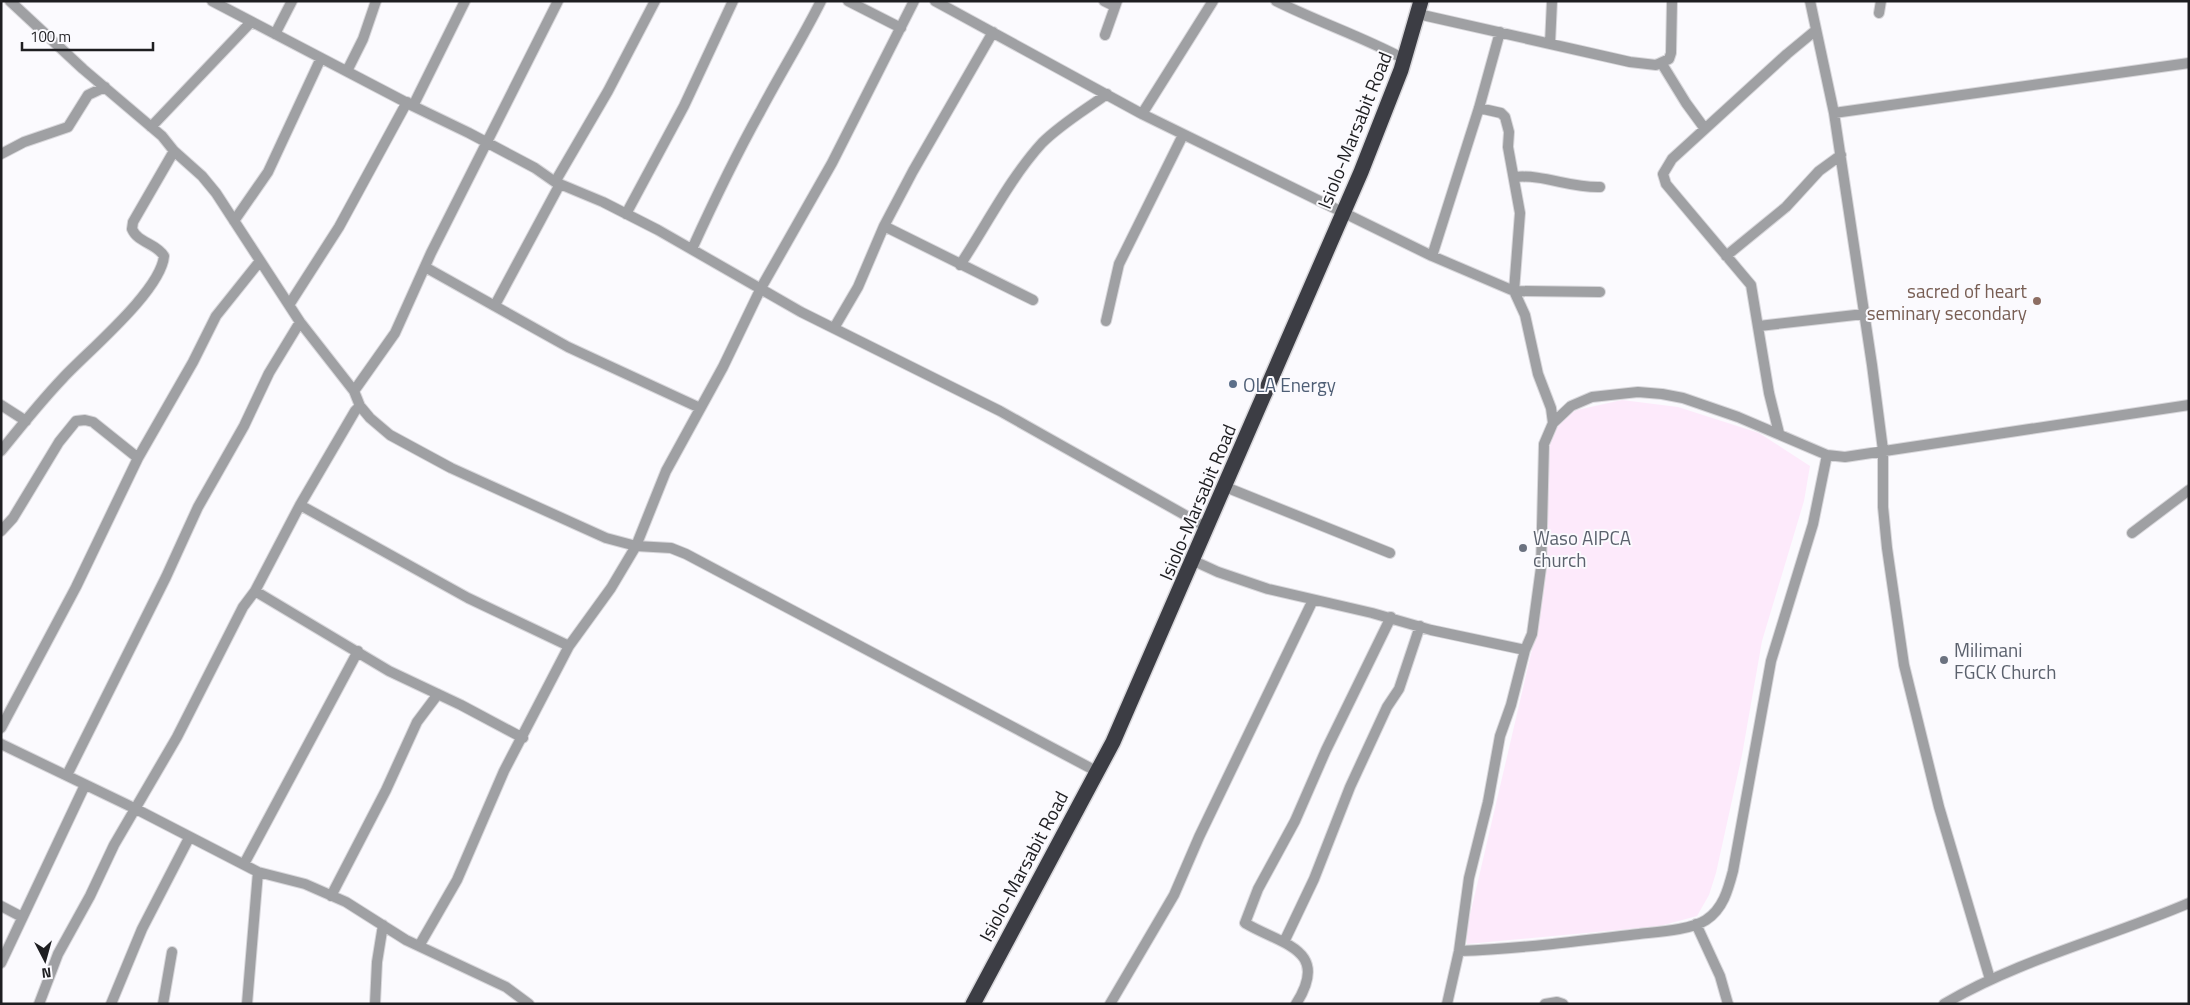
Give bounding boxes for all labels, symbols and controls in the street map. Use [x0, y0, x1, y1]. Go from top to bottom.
scale bar [22, 20, 154, 52]
text: 100 m [30, 25, 71, 48]
street label: Isiolo-Marsabit Road [1309, 47, 1399, 213]
place label: sacred of heart seminary secondary [1867, 276, 2027, 327]
marker: sacred of heart seminary secondary [2031, 295, 2043, 307]
place label: OLA Energy [1243, 370, 1336, 399]
marker: OLA Energy [1227, 378, 1239, 390]
street label: Isiolo-Marsabit Road [1151, 419, 1243, 585]
place label: Waso AIPCA church [1533, 523, 1631, 574]
marker: Waso AIPCA church [1517, 542, 1529, 554]
place label: Milimani FGCK Church [1954, 635, 2056, 686]
marker: Milimani FGCK Church [1938, 654, 1950, 666]
street label: Isiolo-Marsabit Road [971, 785, 1075, 947]
north arrow [20, 935, 70, 985]
text: N [40, 962, 52, 984]

